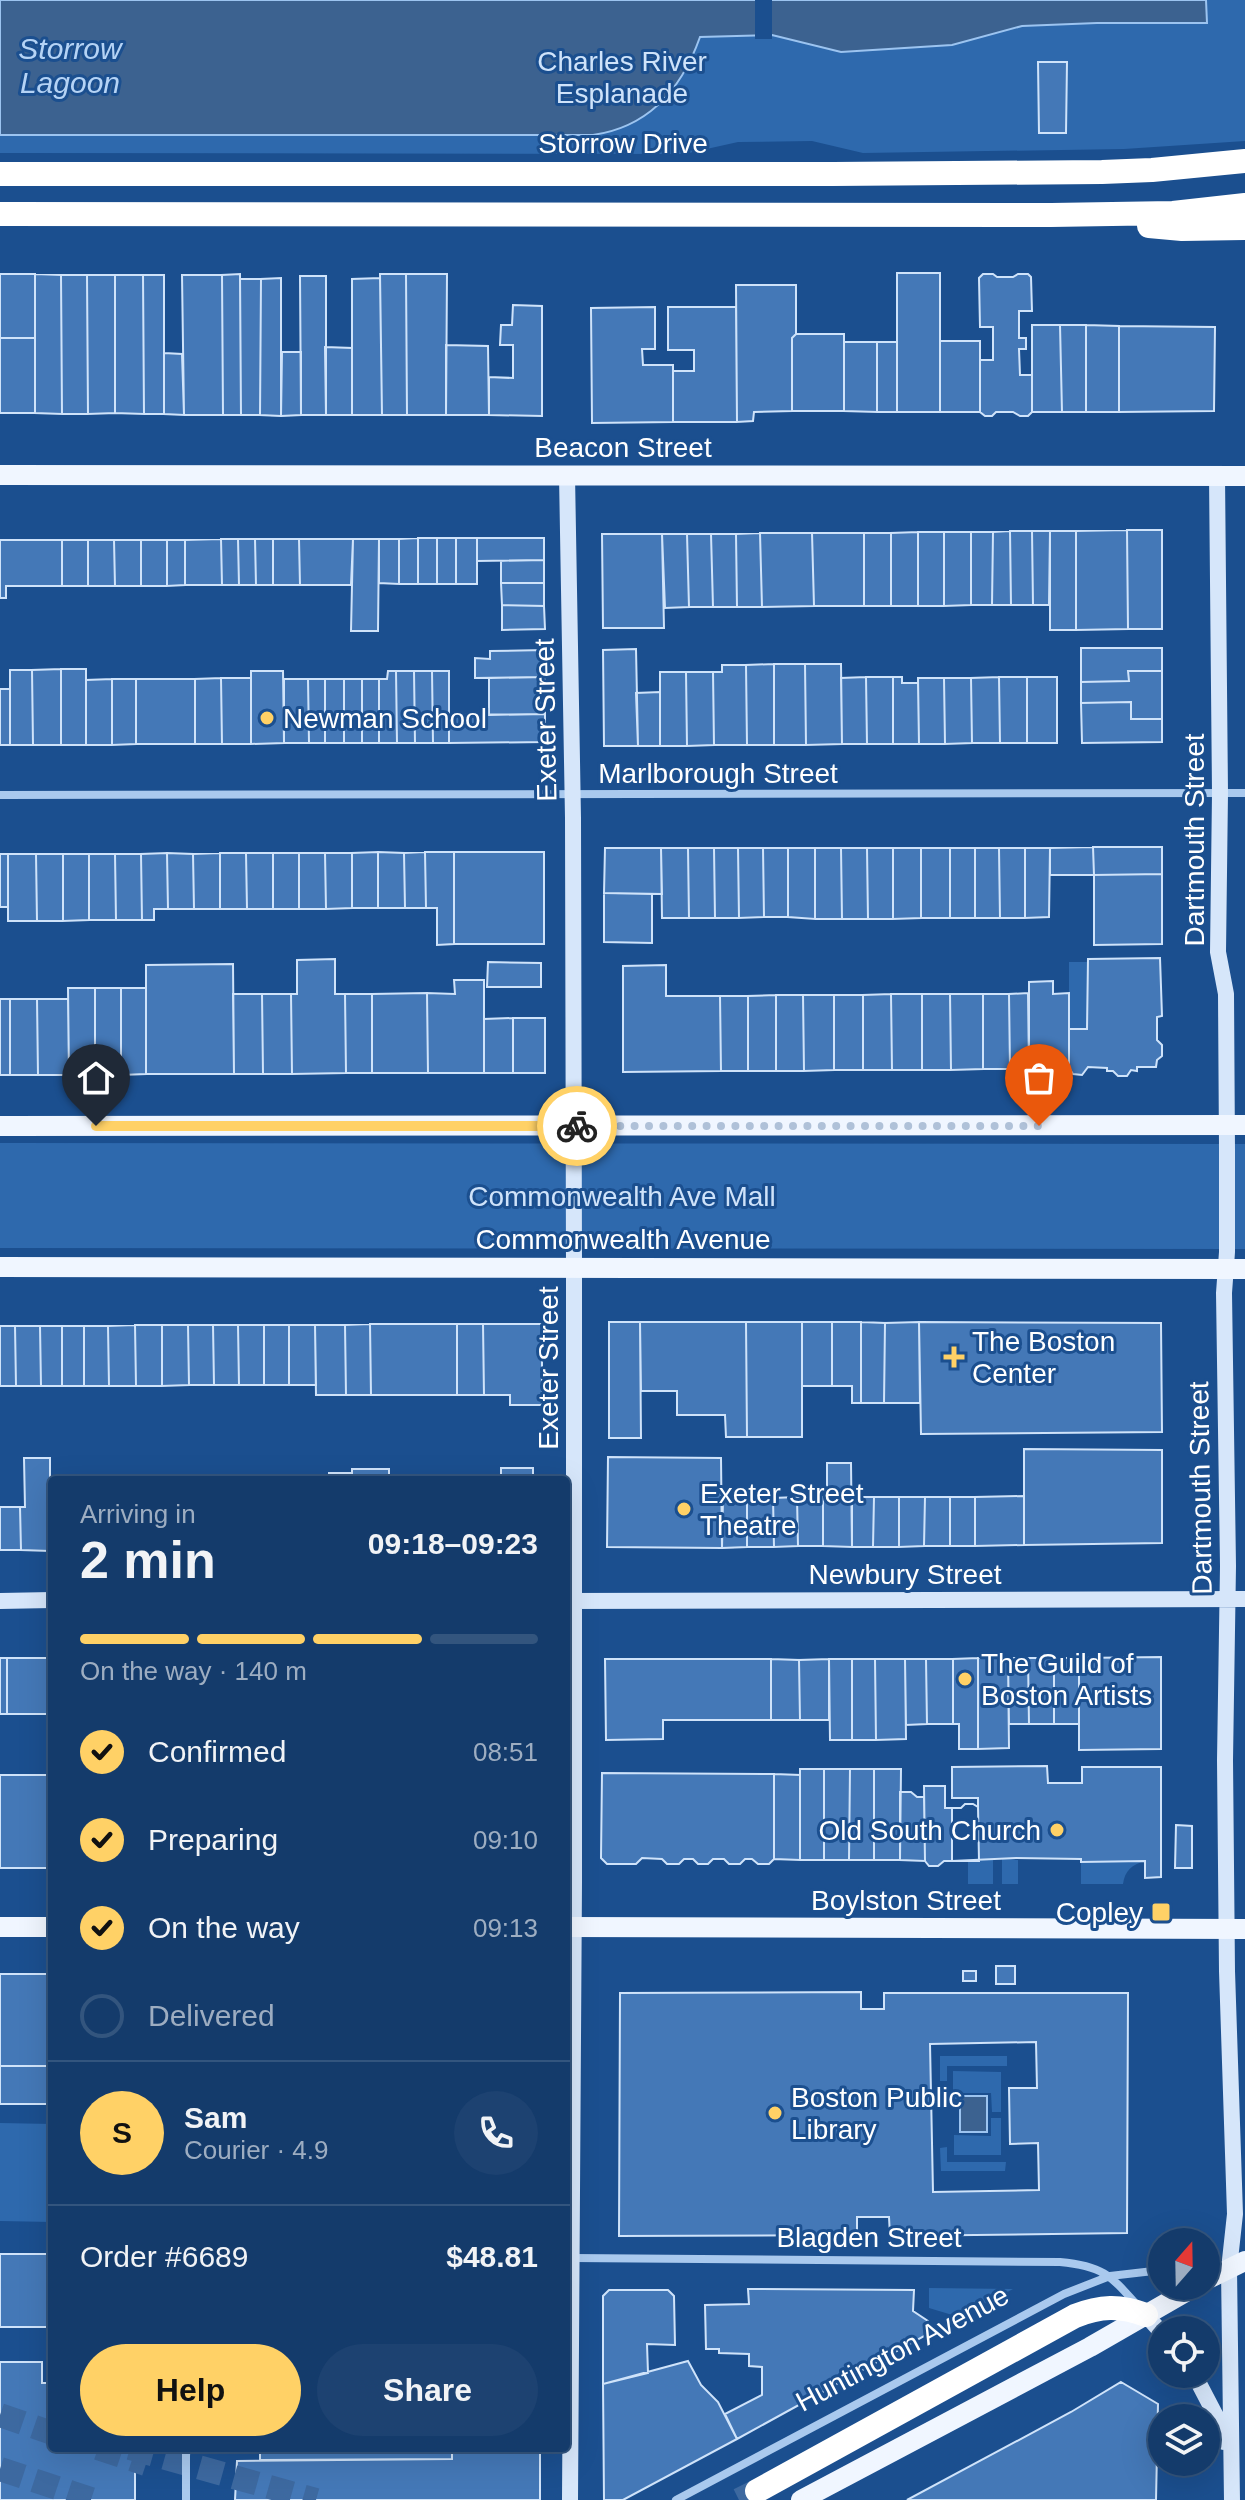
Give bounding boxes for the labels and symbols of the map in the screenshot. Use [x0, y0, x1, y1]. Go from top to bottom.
water label: Storrow Lagoon [18, 32, 124, 99]
park label: Charles River Esplanade [537, 46, 707, 109]
street label: Storrow Drive [538, 128, 708, 159]
street label: Beacon Street [534, 432, 712, 463]
street label: Exeter Street [529, 638, 562, 802]
place label: Newman School [283, 703, 487, 734]
marker: Newman School [258, 709, 276, 727]
street label: Dartmouth Street [1179, 733, 1210, 947]
street label: Marlborough Street [598, 758, 838, 789]
pin [62, 1044, 130, 1126]
pin [1005, 1044, 1073, 1126]
courier [537, 1086, 617, 1166]
park label: Commonwealth Ave Mall [468, 1181, 776, 1212]
street label: Commonwealth Avenue [475, 1224, 771, 1255]
street label: Exeter Street [533, 1286, 564, 1450]
place label: The Boston Center [972, 1326, 1115, 1389]
marker: The Boston Center [943, 1346, 965, 1368]
street label: Dartmouth Street [1183, 1381, 1218, 1595]
place label: Exeter Street Theatre [700, 1478, 864, 1541]
marker: Exeter Street Theatre [675, 1500, 693, 1518]
street label: Newbury Street [809, 1559, 1002, 1590]
place label: The Guild of Boston Artists [981, 1648, 1152, 1711]
marker: The Guild of Boston Artists [956, 1670, 974, 1688]
place label: Old South Church [818, 1815, 1041, 1846]
marker: Old South Church [1048, 1821, 1066, 1839]
street label: Boylston Street [811, 1885, 1001, 1916]
place label: Copley [1056, 1897, 1143, 1928]
marker: Copley [1150, 1901, 1172, 1923]
place label: Boston Public Library [791, 2082, 962, 2145]
marker: Boston Public Library [766, 2104, 784, 2122]
street label: Blagden Street [776, 2222, 962, 2253]
north arrow [1148, 2228, 1220, 2300]
street label: Huntington Avenue [791, 2279, 1014, 2418]

